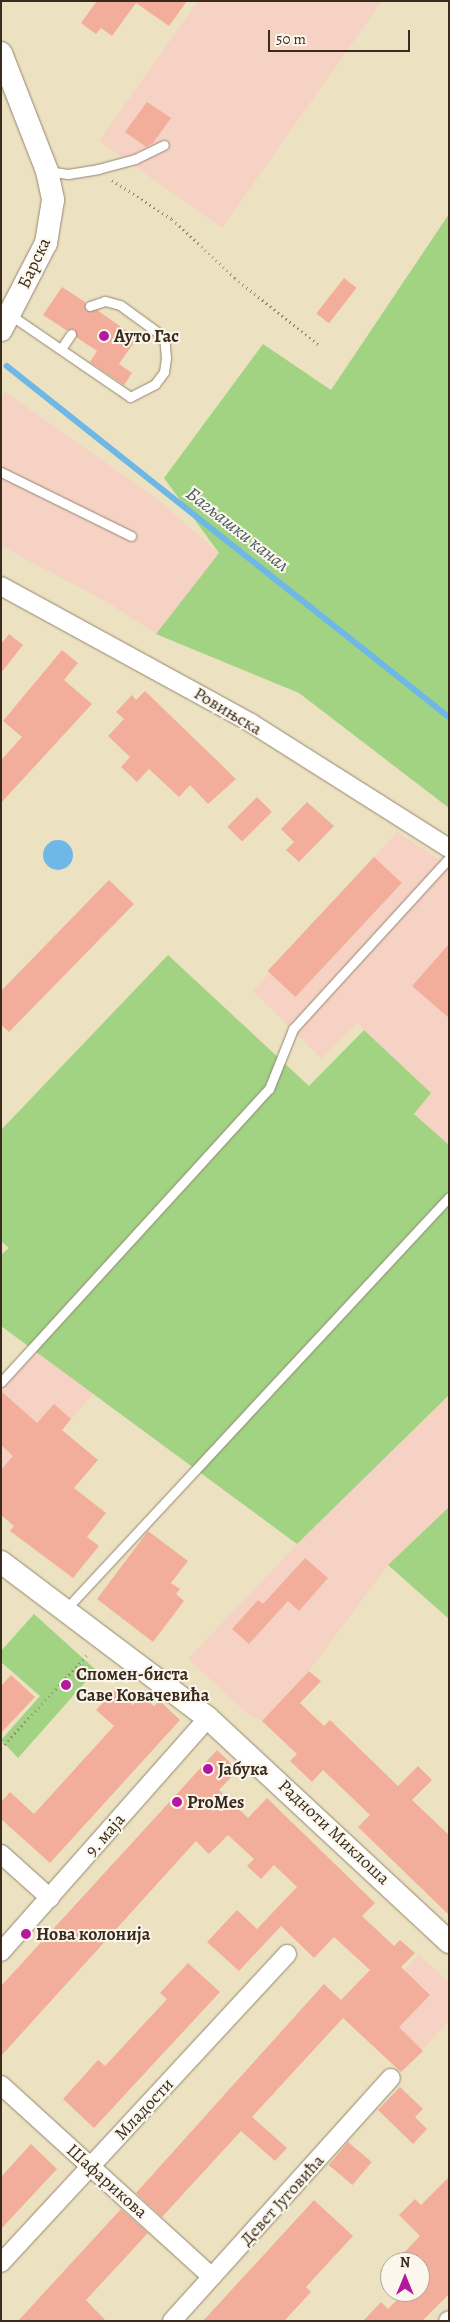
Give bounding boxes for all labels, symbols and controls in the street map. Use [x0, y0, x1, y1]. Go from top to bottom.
scale bar [270, 20, 412, 52]
text: 50 m [276, 29, 306, 49]
street label: Барска [13, 234, 55, 292]
place label: Ауто Гас [114, 325, 179, 347]
marker: Ауто Гас [98, 330, 110, 342]
water label: Багљашки канал [181, 483, 293, 577]
street label: Ровињска [190, 682, 266, 740]
place label: Спомен-биста Саве Ковачевића [76, 1664, 209, 1706]
marker: Спомен-биста Саве Ковачевића [60, 1679, 72, 1691]
place label: Јабука [218, 1758, 268, 1780]
marker: Јабука [202, 1763, 214, 1775]
street label: Радноти Миклоша [274, 1775, 394, 1889]
place label: ProMes [187, 1791, 244, 1813]
marker: ProMes [171, 1796, 183, 1808]
street label: 9. маја [80, 1809, 130, 1861]
place label: Нова колонија [36, 1923, 150, 1945]
marker: Нова колонија [20, 1928, 32, 1940]
street label: Младости [110, 2074, 178, 2144]
street label: Шафарикова [62, 2139, 152, 2223]
street label: Девет Југовића [235, 2150, 329, 2250]
north arrow [380, 2252, 430, 2302]
text: N [400, 2253, 410, 2272]

